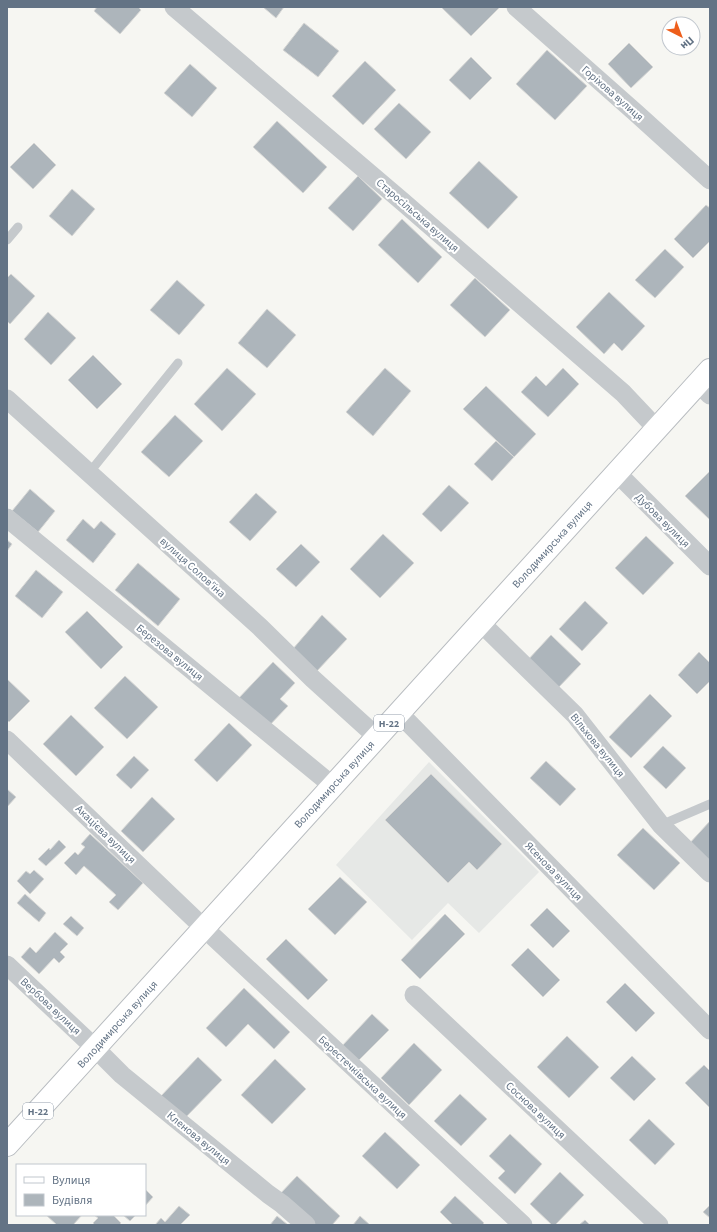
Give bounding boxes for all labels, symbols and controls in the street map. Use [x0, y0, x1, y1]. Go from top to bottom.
north arrow [661, 16, 701, 56]
text: Пн [677, 33, 697, 53]
street label: Горіхова вулиця [578, 62, 647, 124]
street label: Старосільська вулиця [373, 175, 462, 256]
street label: Дубова вулиця [632, 490, 693, 551]
street label: Володимирська вулиця [509, 497, 596, 592]
street label: вулиця Солов'їна [157, 534, 229, 601]
street label: Березова вулиця [133, 621, 206, 684]
street label: Вільхова вулиця [567, 710, 628, 781]
road number: Н-22 [374, 715, 404, 731]
street label: Володимирська вулиця [291, 737, 378, 832]
street label: Акацієва вулиця [72, 802, 139, 867]
street label: Ясенова вулиця [522, 839, 586, 904]
street label: Вербова вулиця [17, 974, 84, 1038]
street label: Володимирська вулиця [74, 977, 161, 1072]
street label: Берестечківська вулиця [315, 1032, 410, 1122]
street label: Соснова вулиця [502, 1079, 569, 1142]
road number: Н-22 [23, 1103, 53, 1119]
street label: Кленова вулиця [164, 1108, 234, 1169]
legend [16, 1164, 146, 1216]
text: Вулиця [52, 1172, 90, 1189]
text: Будівля [52, 1192, 92, 1209]

